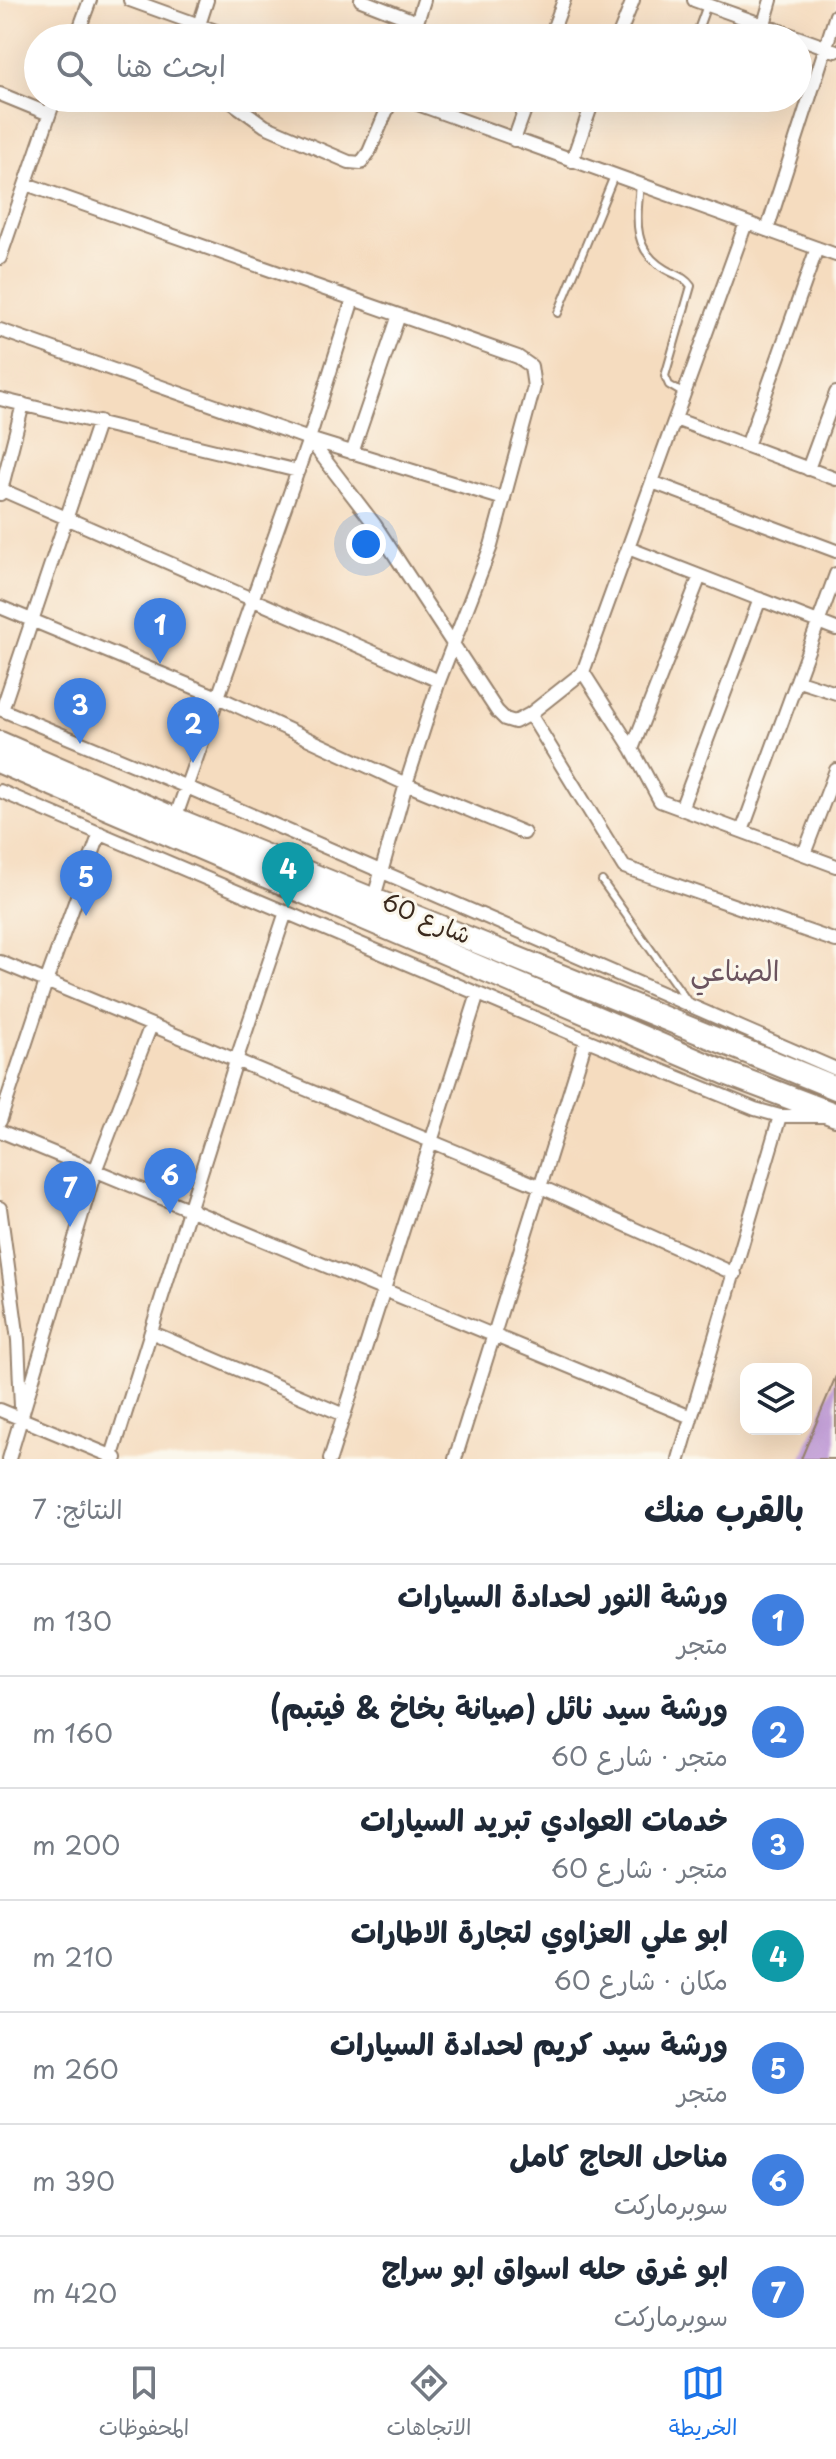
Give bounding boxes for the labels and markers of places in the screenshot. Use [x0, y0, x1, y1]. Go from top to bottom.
pin: 1 [134, 598, 186, 664]
pin: 3 [54, 678, 106, 744]
pin: 2 [167, 697, 219, 763]
pin: 4 [262, 842, 314, 908]
pin: 5 [60, 850, 112, 916]
pin: 6 [144, 1148, 196, 1214]
pin: 7 [44, 1161, 96, 1227]

